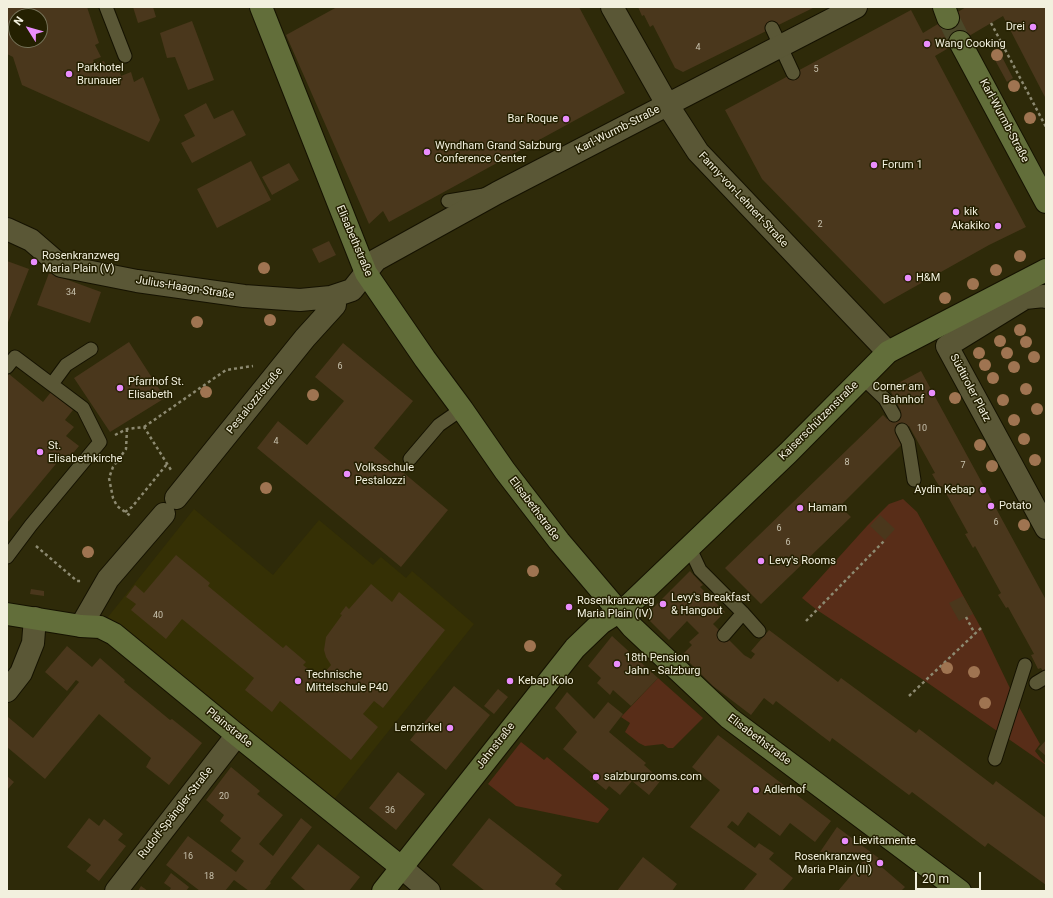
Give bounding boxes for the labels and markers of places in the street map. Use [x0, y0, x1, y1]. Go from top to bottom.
place label: Drei [1006, 20, 1025, 34]
marker: Drei [1028, 22, 1038, 32]
place label: Wang Cooking [935, 37, 1006, 51]
marker: Wang Cooking [922, 39, 932, 49]
place label: Parkhotel Brunauer [77, 61, 124, 87]
marker: Parkhotel Brunauer [64, 69, 74, 79]
place label: Bar Roque [508, 112, 558, 126]
marker: Bar Roque [561, 114, 571, 124]
place label: Wyndham Grand Salzburg Conference Center [435, 139, 561, 165]
marker: Wyndham Grand Salzburg Conference Center [422, 147, 432, 157]
place label: Forum 1 [882, 158, 923, 172]
marker: Forum 1 [869, 160, 879, 170]
place label: kik [964, 205, 978, 219]
marker: kik [951, 207, 961, 217]
place label: Akakiko [951, 219, 990, 233]
marker: Akakiko [993, 221, 1003, 231]
place label: Rosenkranzweg Maria Plain (V) [42, 249, 120, 275]
marker: Rosenkranzweg Maria Plain (V) [29, 257, 39, 267]
place label: H&M [916, 271, 940, 285]
marker: H&M [903, 273, 913, 283]
place label: Pfarrhof St. Elisabeth [128, 375, 184, 401]
place label: Corner am Bahnhof [873, 380, 924, 406]
marker: Pfarrhof St. Elisabeth [115, 383, 125, 393]
marker: Corner am Bahnhof [927, 388, 937, 398]
place label: St. Elisabethkirche [48, 439, 122, 465]
marker: St. Elisabethkirche [35, 447, 45, 457]
place label: Volksschule Pestalozzi [355, 461, 414, 487]
marker: Volksschule Pestalozzi [342, 469, 352, 479]
place label: Aydin Kebap [914, 483, 975, 497]
marker: Aydin Kebap [978, 485, 988, 495]
place label: Potato [999, 499, 1031, 513]
place label: Hamam [808, 501, 847, 515]
marker: Potato [986, 501, 996, 511]
marker: Hamam [795, 503, 805, 513]
place label: Levy's Rooms [769, 554, 836, 568]
marker: Levy's Rooms [756, 556, 766, 566]
place label: Levy's Breakfast & Hangout [671, 591, 750, 617]
place label: Rosenkranzweg Maria Plain (IV) [577, 594, 655, 620]
marker: Levy's Breakfast & Hangout [658, 599, 668, 609]
marker: Rosenkranzweg Maria Plain (IV) [564, 602, 574, 612]
place label: 18th Pension Jahn - Salzburg [625, 651, 700, 677]
marker: 18th Pension Jahn - Salzburg [612, 659, 622, 669]
place label: Technische Mittelschule P40 [306, 668, 388, 694]
place label: Kebap Kolo [518, 674, 574, 688]
marker: Technische Mittelschule P40 [293, 676, 303, 686]
marker: Kebap Kolo [505, 676, 515, 686]
place label: Lernzirkel [395, 721, 442, 735]
marker: Lernzirkel [445, 723, 455, 733]
place label: salzburgrooms.com [604, 770, 702, 784]
marker: salzburgrooms.com [591, 772, 601, 782]
place label: Adlerhof [764, 783, 806, 797]
marker: Adlerhof [751, 785, 761, 795]
place label: Lievitamente [853, 834, 916, 848]
marker: Lievitamente [840, 836, 850, 846]
place label: Rosenkranzweg Maria Plain (III) [794, 850, 872, 876]
marker: Rosenkranzweg Maria Plain (III) [875, 858, 885, 868]

